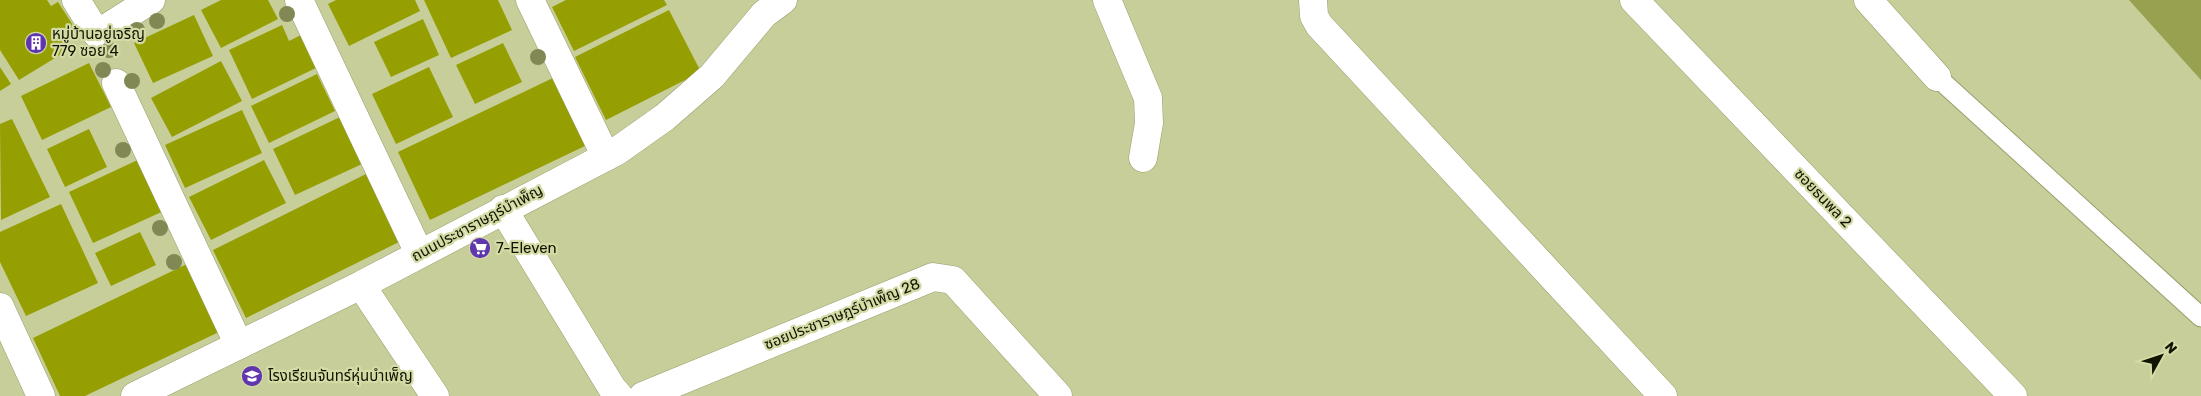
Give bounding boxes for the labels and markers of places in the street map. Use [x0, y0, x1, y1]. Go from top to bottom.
place label: หมู่บ้านอยู่เจริญ 779 ซอย 4 [52, 25, 145, 60]
building icon: หมู่บ้านอยู่เจริญ 779 ซอย 4 [24, 31, 48, 55]
supermarket icon: 7-Eleven [468, 236, 492, 260]
place label: 7-Eleven [496, 239, 557, 257]
school or university icon: โรงเรียนจันทร์หุ่นบำเพ็ญ [240, 364, 264, 388]
place label: โรงเรียนจันทร์หุ่นบำเพ็ญ [268, 367, 413, 385]

